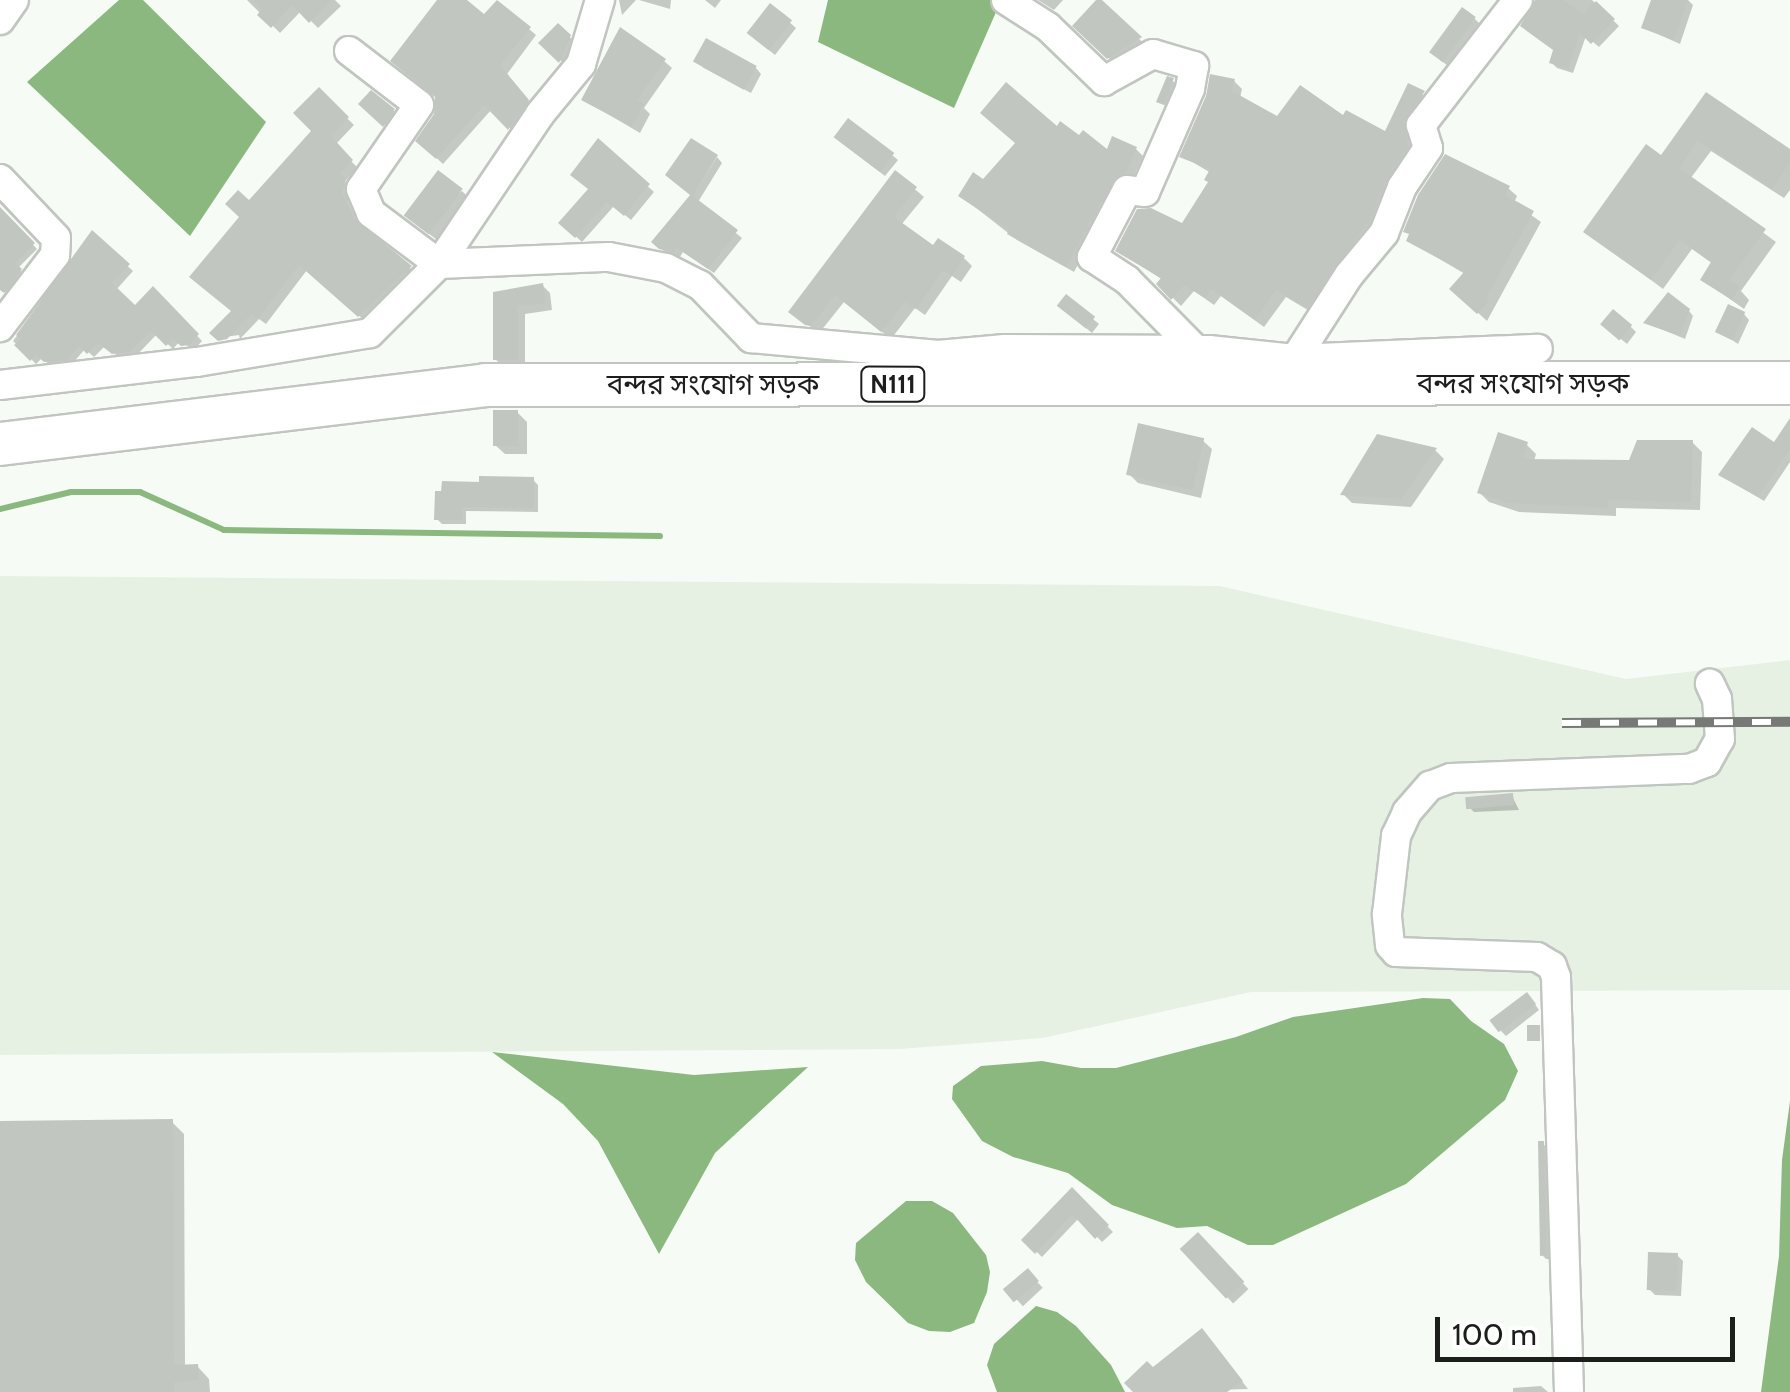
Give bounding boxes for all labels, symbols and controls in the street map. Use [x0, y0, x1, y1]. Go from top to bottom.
road number: N111 [858, 364, 928, 404]
street label: বন্দর সংযোগ সড়ক [1417, 366, 1629, 400]
street label: বন্দর সংযোগ সড়ক [607, 367, 819, 401]
scale bar [1440, 1297, 1740, 1359]
text: 100 m [1452, 1316, 1537, 1353]

